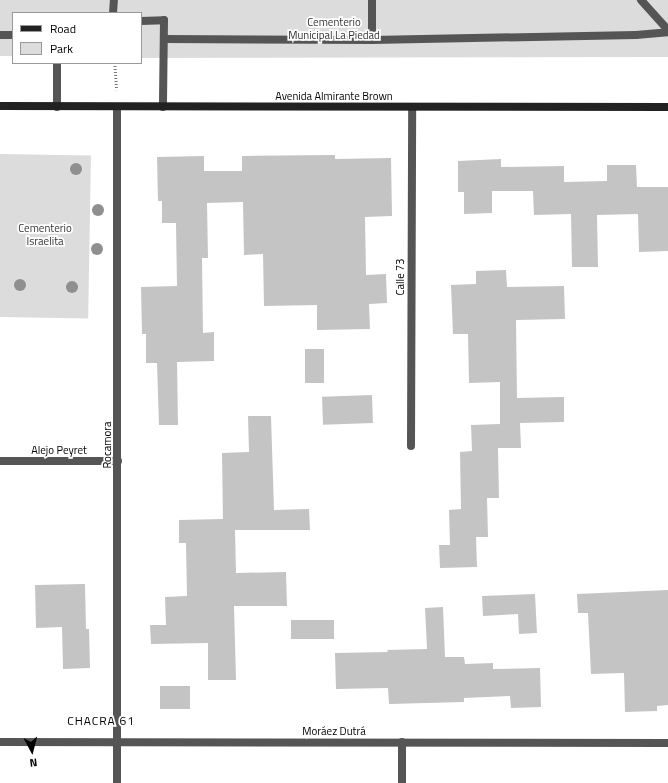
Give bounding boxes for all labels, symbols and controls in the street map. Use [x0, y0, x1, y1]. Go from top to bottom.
legend [12, 12, 142, 64]
park label: Cementerio Municipal La Piedad [288, 16, 380, 42]
text: Road [50, 19, 76, 38]
text: Park [50, 39, 73, 58]
street label: Avenida Almirante Brown [275, 89, 393, 103]
park label: Cementerio Israelita [18, 222, 72, 248]
street label: Calle 73 [393, 259, 407, 295]
street label: Rocamora [100, 421, 114, 469]
street label: Alejo Peyret [31, 443, 87, 457]
district label: CHACRA 61 [67, 714, 135, 728]
street label: Moráez Dutrá [302, 724, 366, 738]
north arrow [12, 731, 52, 771]
text: N [29, 755, 38, 771]

